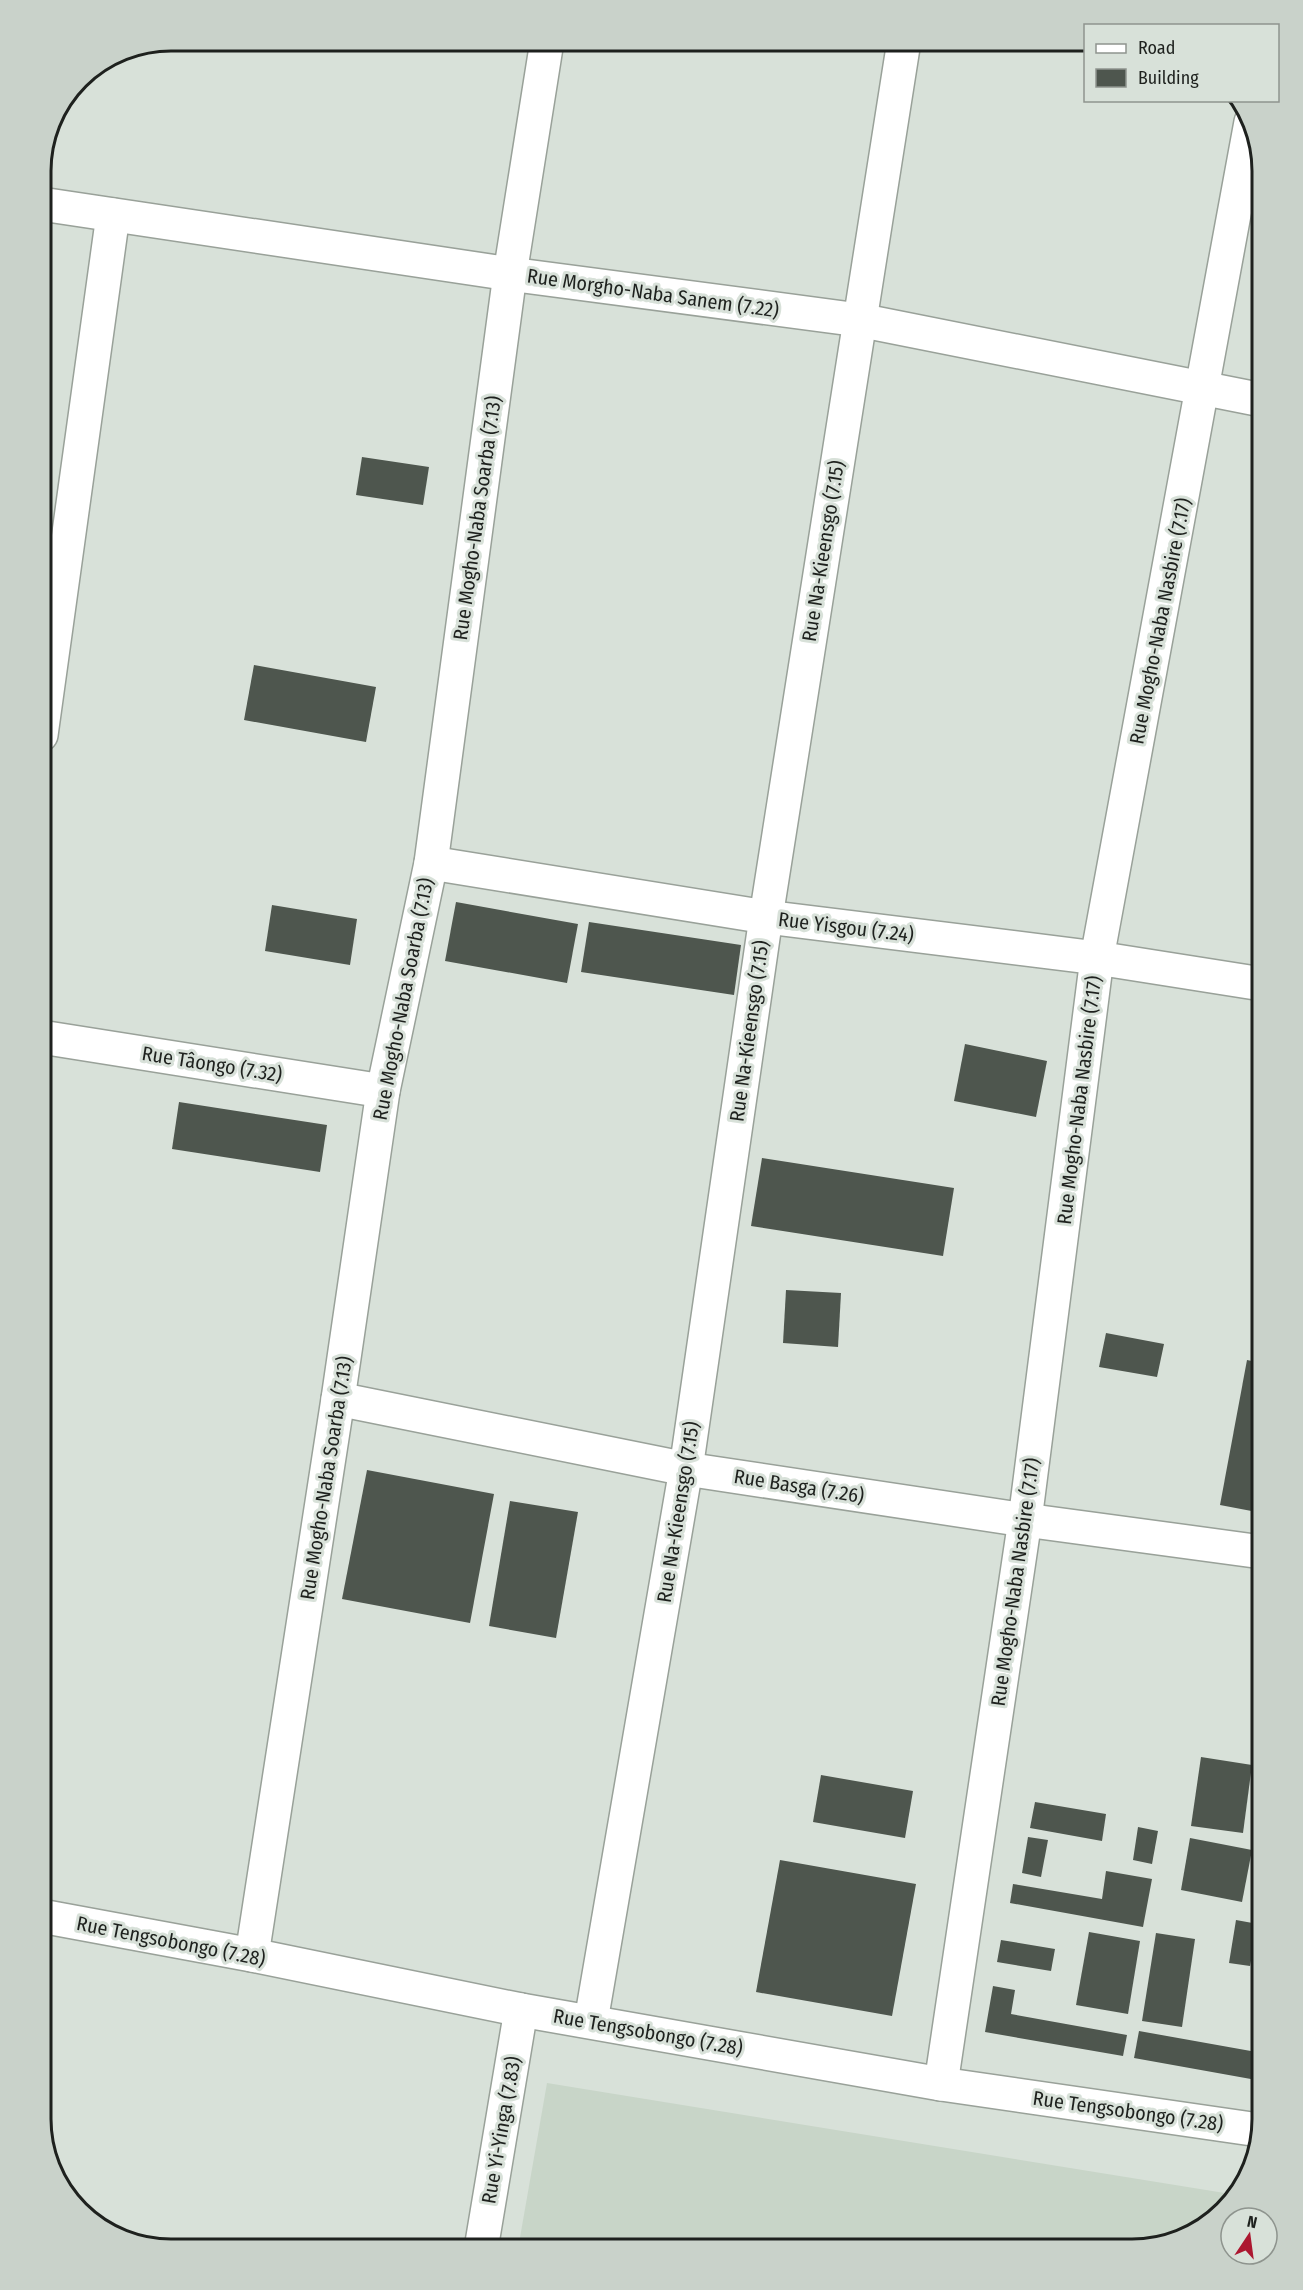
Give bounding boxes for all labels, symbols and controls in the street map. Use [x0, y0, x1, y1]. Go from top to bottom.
legend [1084, 24, 1279, 102]
text: Road [1138, 37, 1175, 59]
text: Building [1138, 67, 1199, 89]
street label: Rue Morgho-Naba Sanem (7.22) [526, 263, 781, 323]
street label: Rue Mogho-Naba Soarba (7.13) [448, 394, 506, 642]
street label: Rue Na-Kieensgo (7.15) [797, 459, 849, 643]
street label: Rue Mogho-Naba Nasbire (7.17) [1124, 496, 1196, 746]
street label: Rue Mogho-Naba Soarba (7.13) [368, 876, 438, 1122]
street label: Rue Yisgou (7.24) [777, 907, 915, 947]
street label: Rue Na-Kieensgo (7.15) [724, 939, 774, 1123]
street label: Rue Mogho-Naba Nasbire (7.17) [1052, 974, 1106, 1226]
street label: Rue Tâongo (7.32) [140, 1041, 284, 1087]
street label: Rue Mogho-Naba Soarba (7.13) [295, 1354, 357, 1602]
street label: Rue Na-Kieensgo (7.15) [652, 1420, 704, 1604]
street label: Rue Mogho-Naba Nasbire (7.17) [986, 1456, 1044, 1708]
street label: Rue Basga (7.26) [732, 1464, 866, 1508]
street label: Rue Tengsobongo (7.28) [75, 1911, 268, 1971]
street label: Rue Tengsobongo (7.28) [551, 2004, 745, 2060]
street label: Rue Yi-Yinga (7.83) [476, 2054, 526, 2206]
street label: Rue Tengsobongo (7.28) [1031, 2086, 1225, 2136]
north arrow [1219, 2206, 1279, 2266]
text: N [1245, 2212, 1259, 2232]

